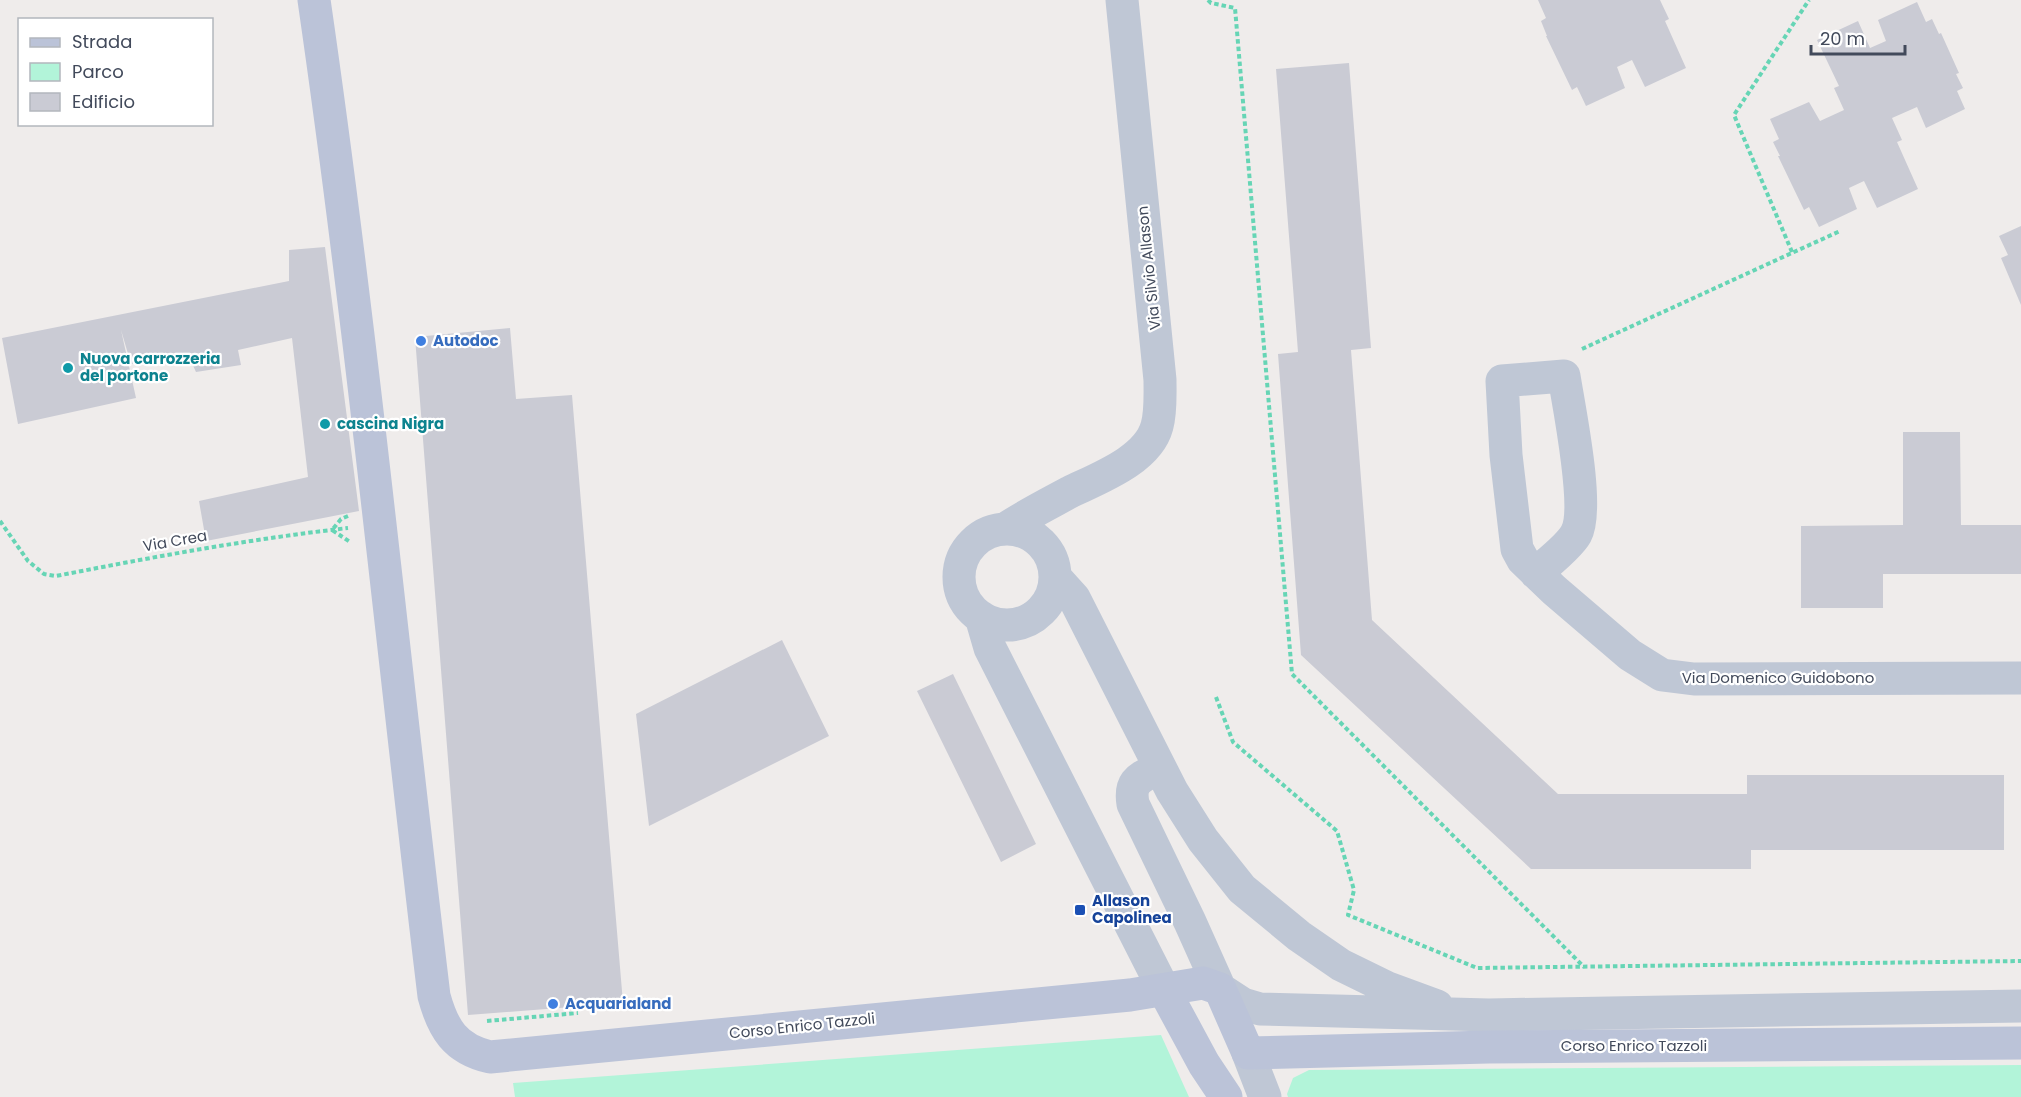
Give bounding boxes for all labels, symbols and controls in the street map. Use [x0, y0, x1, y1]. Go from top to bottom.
legend [18, 18, 213, 126]
scale bar [1811, 18, 1906, 56]
text: 20 m [1820, 26, 1865, 51]
text: Strada [72, 29, 132, 54]
text: Parco [72, 59, 124, 84]
text: Edificio [72, 89, 135, 114]
street label: Via Silvio Allason [1132, 205, 1165, 331]
place label: Autodoc [433, 330, 499, 351]
marker: Autodoc [414, 334, 428, 348]
place label: Nuova carrozzeria del portone [80, 348, 221, 386]
marker: Nuova carrozzeria del portone [61, 361, 75, 375]
place label: cascina Nigra [337, 413, 444, 434]
marker: cascina Nigra [318, 417, 332, 431]
street label: Via Crea [141, 525, 209, 556]
street label: Via Domenico Guidobono [1682, 667, 1874, 688]
place label: Allason Capolinea [1092, 890, 1172, 928]
marker: Allason Capolinea [1073, 903, 1087, 917]
place label: Acquarialand [565, 993, 672, 1014]
marker: Acquarialand [546, 997, 560, 1011]
street label: Corso Enrico Tazzoli [728, 1007, 876, 1044]
street label: Corso Enrico Tazzoli [1561, 1035, 1707, 1056]

